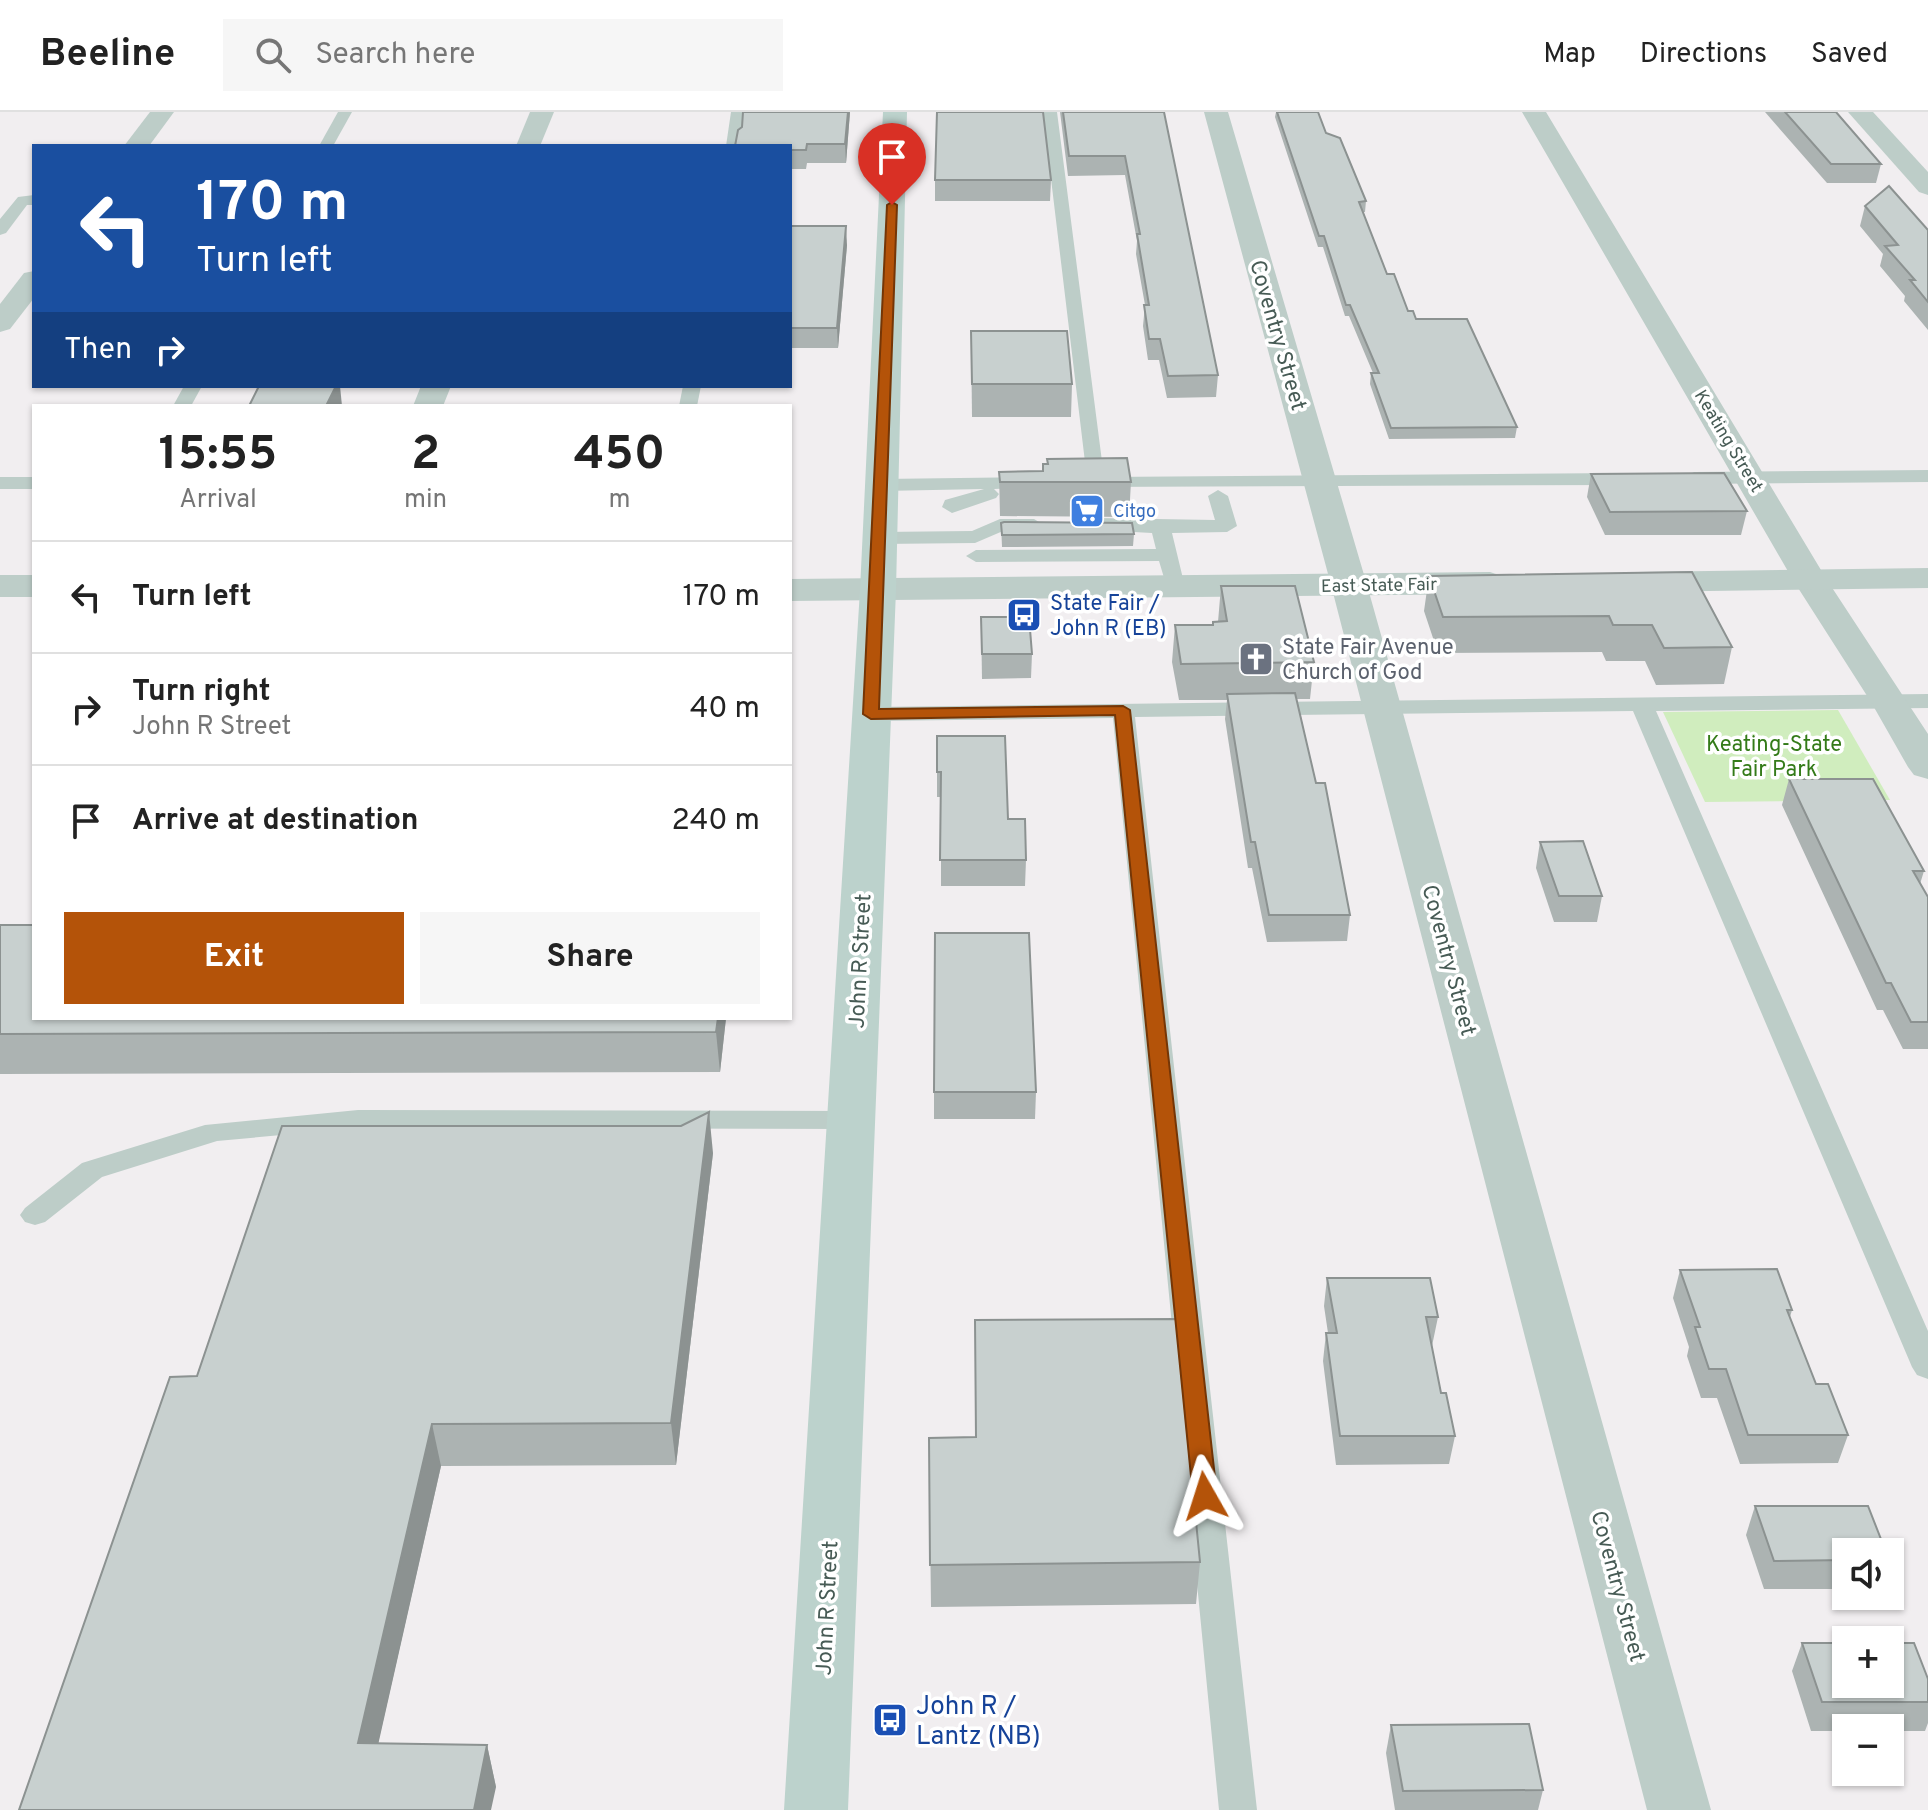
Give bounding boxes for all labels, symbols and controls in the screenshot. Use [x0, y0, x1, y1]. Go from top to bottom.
search box [223, 19, 783, 91]
text: Beeline [40, 31, 175, 80]
icon: search [251, 33, 295, 77]
text: Search here [315, 37, 475, 74]
text: Map [1543, 37, 1596, 73]
text: Directions [1640, 37, 1767, 73]
text: Saved [1811, 37, 1888, 73]
pin [858, 123, 926, 205]
icon: arrive [870, 135, 914, 179]
text: 170 m [196, 170, 348, 240]
icon: left [64, 176, 168, 280]
text: Turn left [196, 239, 333, 285]
street label: Coventry Street [1242, 257, 1311, 414]
icon: right [148, 328, 192, 372]
text: Then [64, 332, 132, 369]
street label: Keating Street [1688, 386, 1767, 497]
text: 15:55 [159, 426, 277, 486]
text: 2 [411, 426, 440, 486]
text: 450 [574, 426, 665, 486]
text: Arrival [179, 484, 257, 517]
text: min [404, 484, 447, 517]
text: m [609, 484, 631, 517]
supermarket icon: Citgo [1068, 492, 1106, 530]
place label: Citgo [1113, 501, 1156, 524]
street label: East State Fair [1321, 574, 1437, 599]
icon: left [64, 575, 108, 619]
text: Turn left [132, 579, 252, 616]
text: 170 m [682, 579, 760, 616]
place label: State Fair / John R (EB) [1050, 591, 1167, 643]
bus stop icon: State Fair / John R (EB) [1005, 596, 1043, 634]
place label: State Fair Avenue Church of God [1282, 635, 1454, 687]
church icon: State Fair Avenue Church of God [1237, 640, 1275, 678]
text: Turn right [132, 674, 270, 711]
icon: right [64, 687, 108, 731]
text: 40 m [690, 691, 760, 728]
text: John R Street [132, 711, 291, 744]
park label: Keating-State Fair Park [1706, 732, 1842, 784]
icon: arrive [64, 799, 108, 843]
text: Arrive at destination [132, 803, 418, 840]
text: 240 m [672, 803, 760, 840]
street label: Coventry Street [1414, 882, 1481, 1039]
street label: John R Street [844, 893, 879, 1029]
button: Exit [64, 912, 404, 1004]
button: Share [420, 912, 760, 1004]
position arrow [1163, 1454, 1247, 1538]
street label: Coventry Street [1583, 1508, 1650, 1665]
map controls [1832, 1538, 1904, 1786]
button: sound [1832, 1538, 1904, 1610]
street label: John R Street [811, 1540, 846, 1676]
button: + [1832, 1626, 1904, 1698]
place label: John R / Lantz (NB) [916, 1691, 1041, 1754]
bus stop icon: John R / Lantz (NB) [871, 1701, 909, 1739]
button: − [1832, 1714, 1904, 1786]

